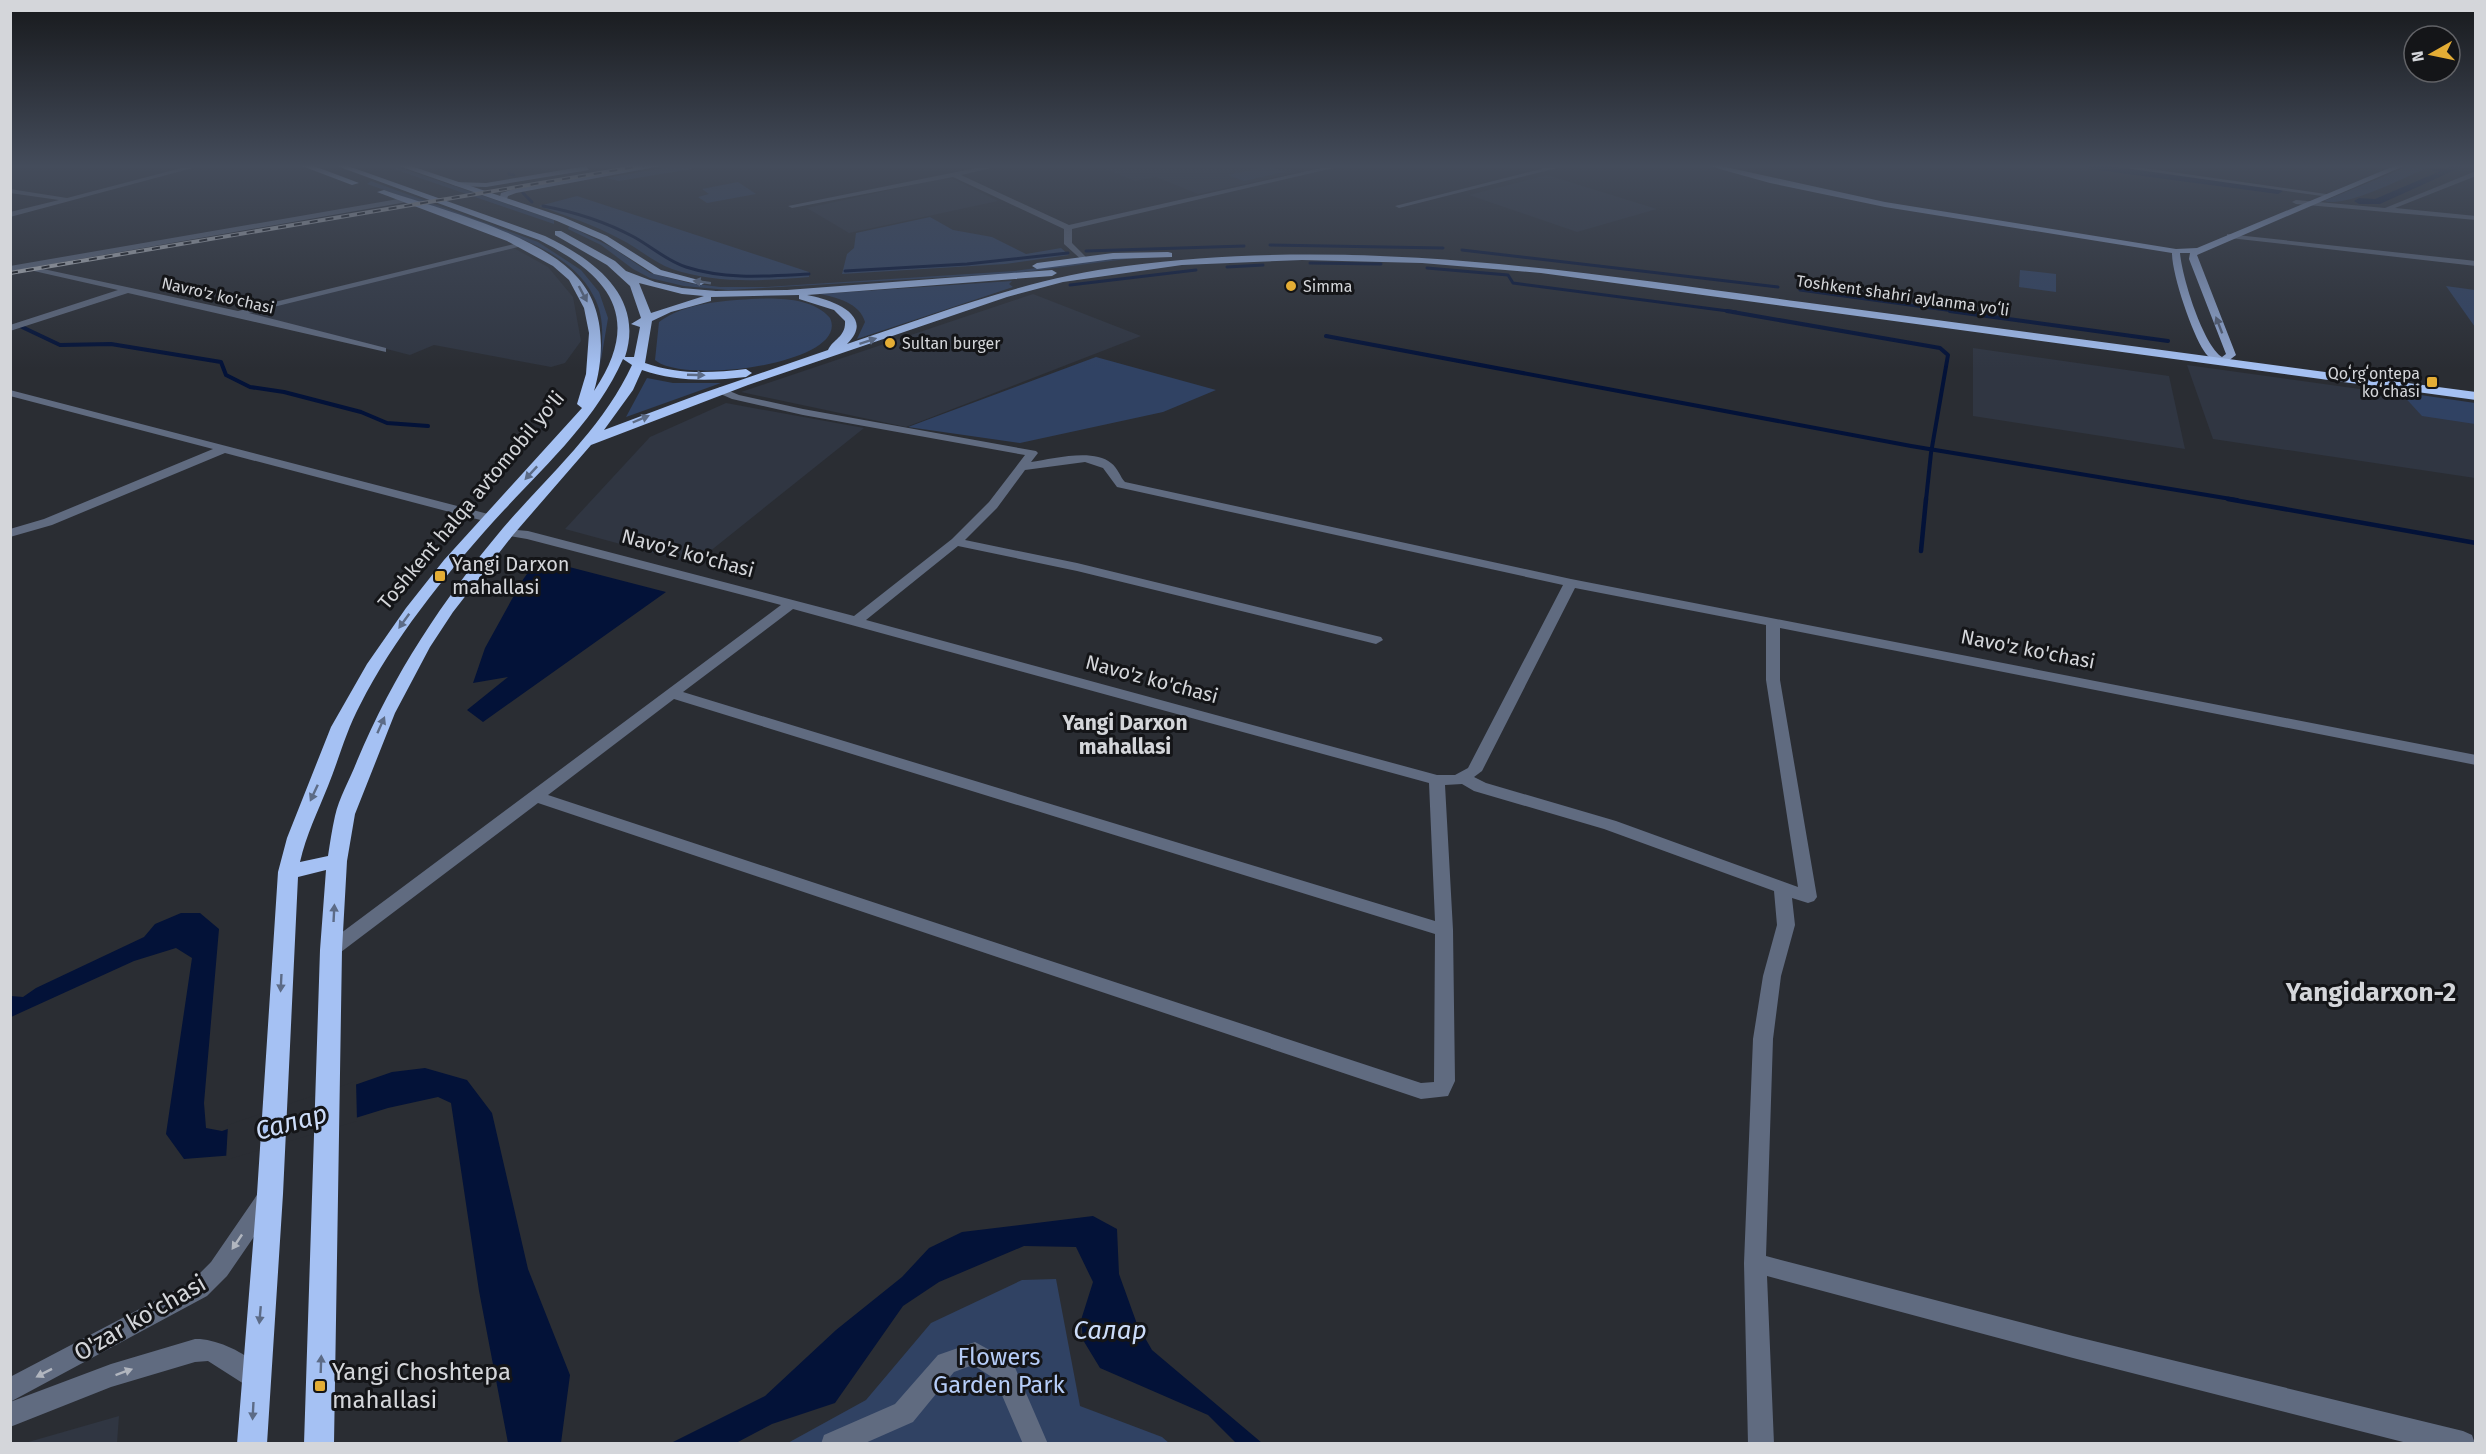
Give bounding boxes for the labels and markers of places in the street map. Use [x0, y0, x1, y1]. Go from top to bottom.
place label: Simma [1303, 277, 1352, 296]
marker: Simma [1284, 279, 1298, 293]
place label: Sultan burger [902, 334, 1001, 353]
marker: Sultan burger [883, 336, 897, 350]
place label: Qoʻrgʻontepa koʻchasi [2328, 364, 2420, 401]
marker: Qoʻrgʻontepa koʻchasi [2425, 375, 2439, 389]
place label: Yangi Darxon mahallasi [452, 552, 570, 599]
marker: Yangi Darxon mahallasi [433, 569, 447, 583]
place label: Yangi Choshtepa mahallasi [332, 1358, 511, 1414]
marker: Yangi Choshtepa mahallasi [313, 1379, 327, 1393]

